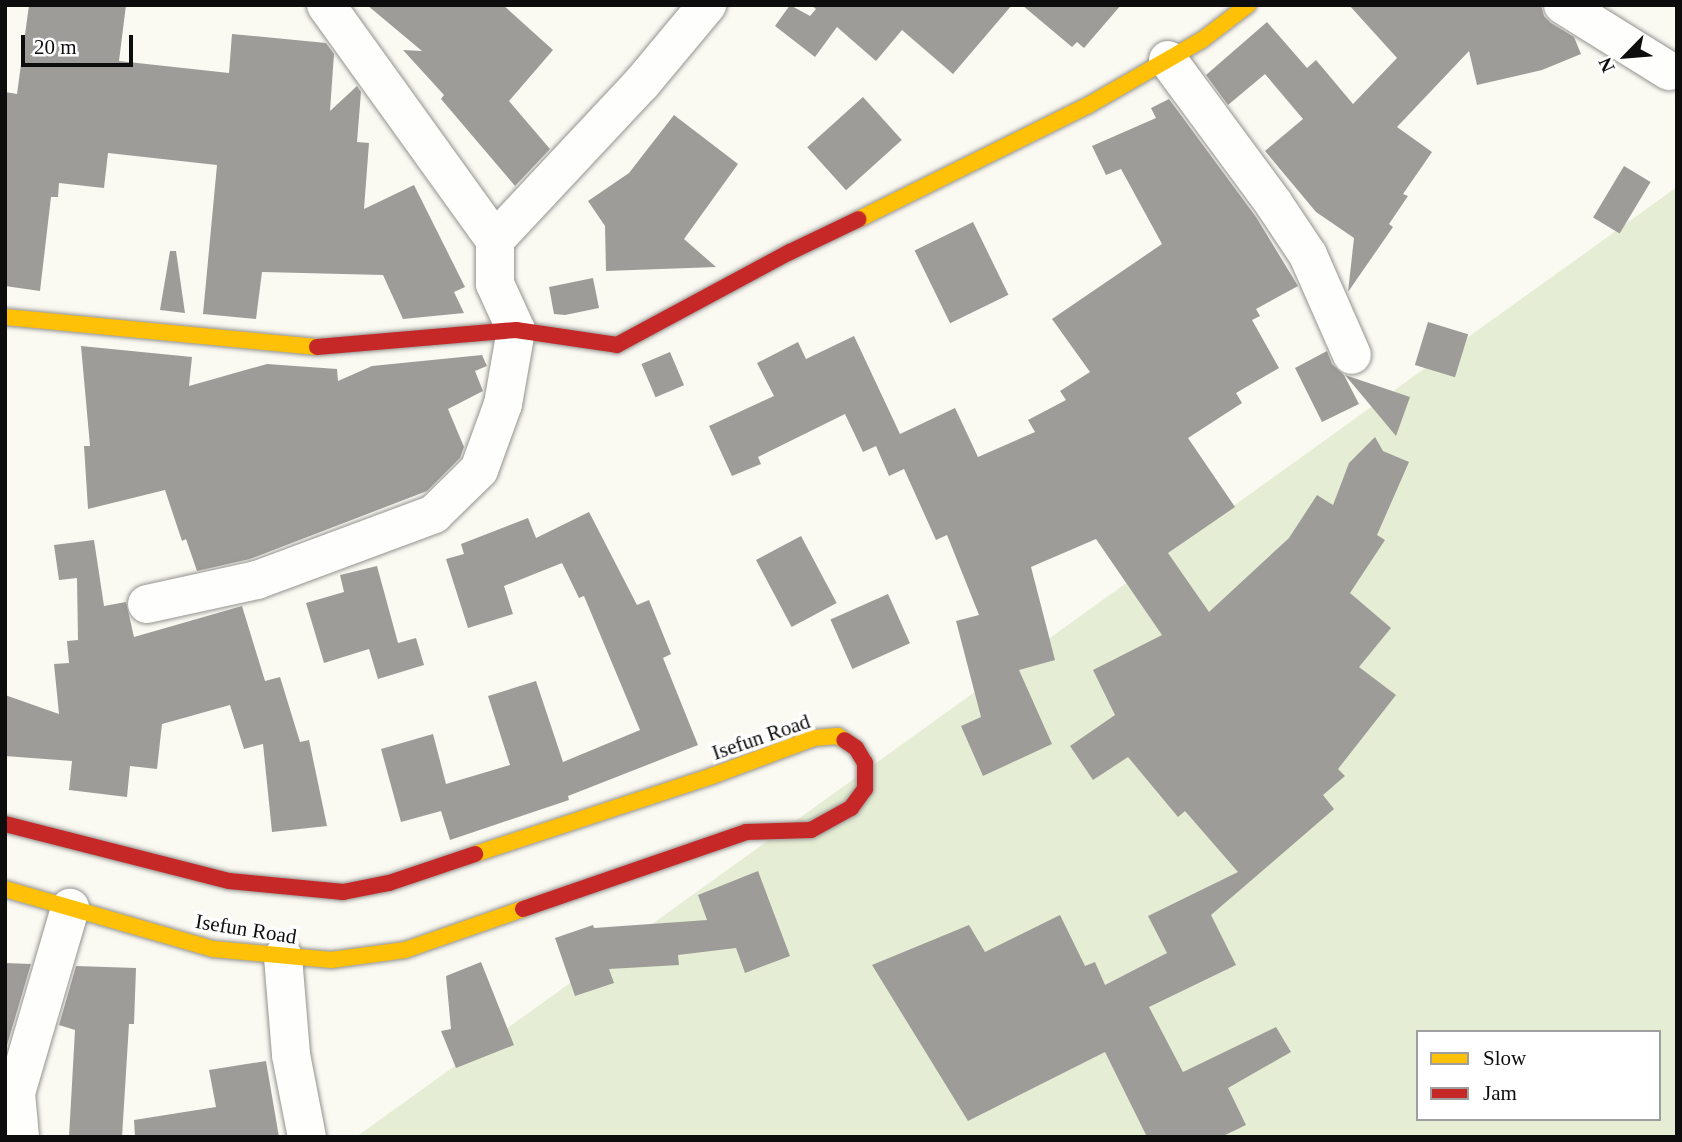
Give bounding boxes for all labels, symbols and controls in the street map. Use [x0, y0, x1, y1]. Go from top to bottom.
scale bar [24, 21, 136, 65]
north arrow [1591, 21, 1661, 91]
text: 20 m [34, 35, 77, 59]
text: N [1594, 54, 1619, 76]
street label: Isefun Road [709, 708, 813, 766]
street label: Isefun Road [194, 909, 298, 949]
legend [1416, 1030, 1661, 1121]
text: Slow [1483, 1046, 1526, 1070]
text: Jam [1483, 1081, 1517, 1105]

